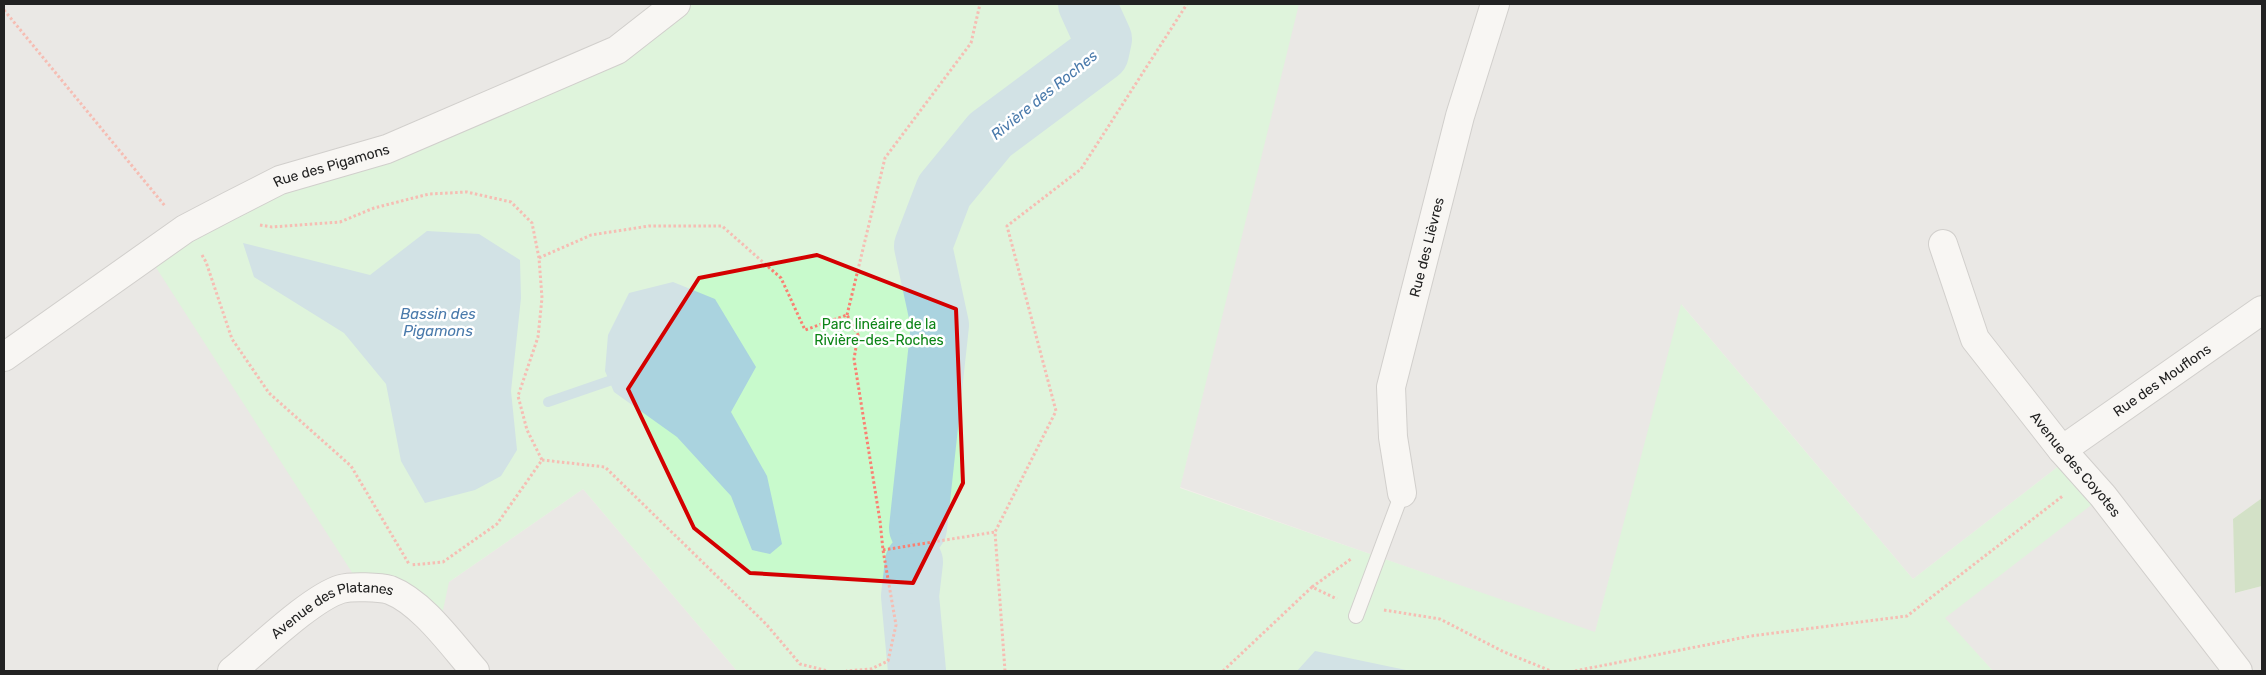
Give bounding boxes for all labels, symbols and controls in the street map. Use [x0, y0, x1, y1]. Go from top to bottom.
water label: Rivière des Roches [987, 46, 1101, 144]
street label: Rue des Pigamons [270, 140, 391, 191]
street label: Rue des Lièvres [1406, 195, 1447, 299]
water label: Bassin des Pigamons [400, 305, 476, 340]
park label: Parc linéaire de la Rivière-des-Roches [814, 316, 944, 349]
street label: Rue des Mouflons [2110, 340, 2214, 420]
street label: Avenue des Coyotes [2027, 408, 2125, 520]
street label: Avenue des Platanes [267, 579, 397, 642]

